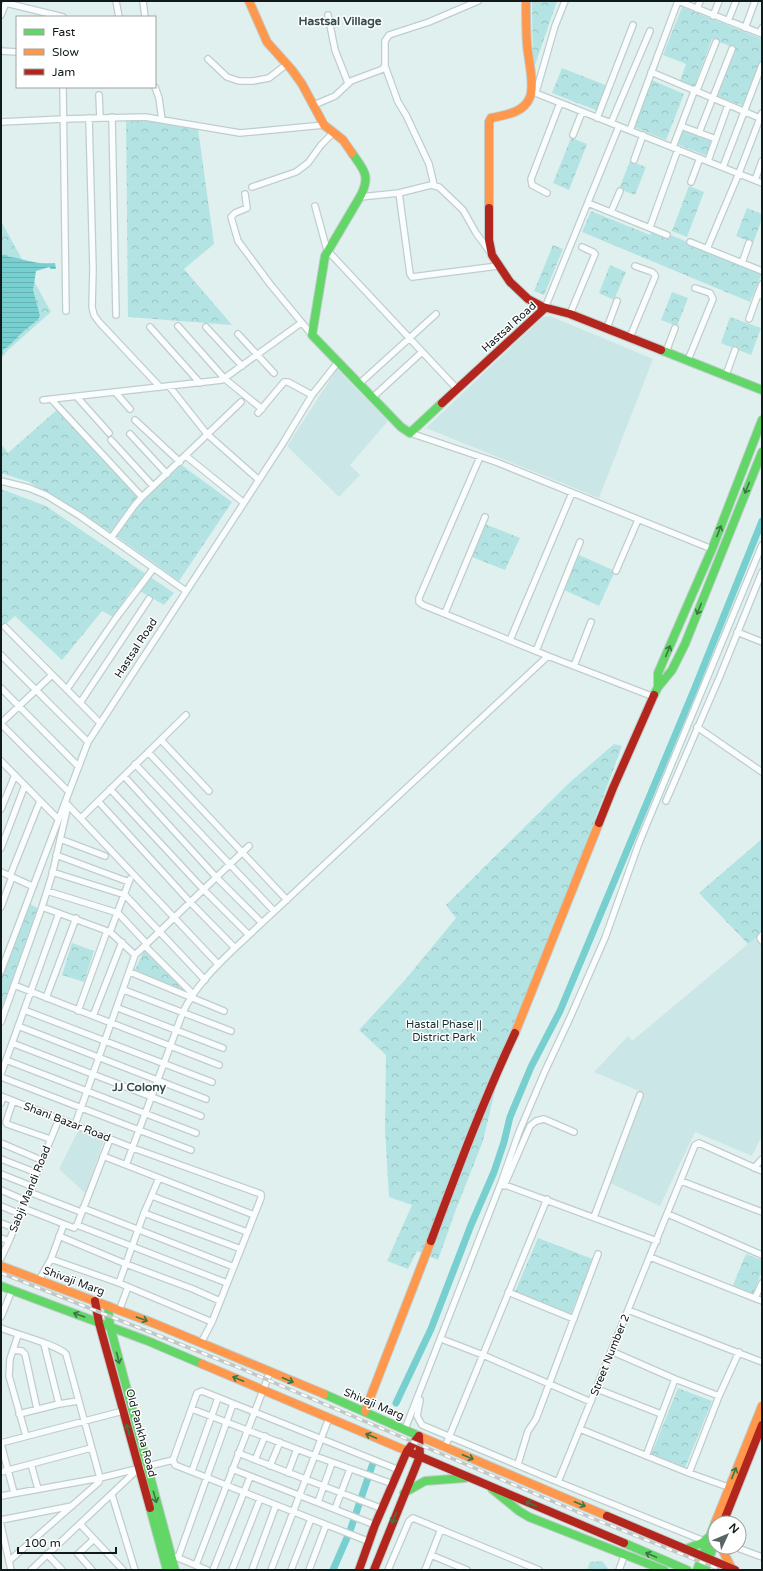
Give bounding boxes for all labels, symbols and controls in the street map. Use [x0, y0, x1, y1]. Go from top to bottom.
district label: Hastsal Village [299, 14, 382, 29]
legend [16, 16, 156, 88]
text: Fast [52, 25, 76, 39]
text: Slow [52, 45, 79, 59]
text: Jam [52, 65, 75, 79]
street label: Hastsal Road [479, 299, 539, 355]
one-way arrow [743, 482, 751, 494]
one-way arrow [715, 525, 723, 537]
one-way arrow [694, 602, 702, 614]
street label: Hastsal Road [112, 616, 160, 680]
one-way arrow [665, 645, 672, 657]
park label: Hastal Phase || District Park [406, 1018, 482, 1044]
district label: JJ Colony [111, 1080, 166, 1095]
street label: Shani Bazar Road [22, 1099, 112, 1145]
street label: Sabji Mandi Road [7, 1144, 53, 1234]
street label: Shivaji Marg [42, 1264, 106, 1298]
one-way arrow [73, 1311, 85, 1319]
street label: Street Number 2 [588, 1312, 632, 1398]
one-way arrow [136, 1316, 149, 1323]
one-way arrow [115, 1351, 122, 1364]
one-way arrow [233, 1375, 245, 1383]
one-way arrow [282, 1377, 294, 1384]
street label: Shivaji Marg [342, 1385, 406, 1423]
street label: Old Pankha Road [123, 1387, 159, 1479]
one-way arrow [124, 1424, 132, 1437]
one-way arrow [365, 1431, 377, 1439]
one-way arrow [461, 1454, 473, 1461]
one-way arrow [731, 1468, 738, 1480]
one-way arrow [152, 1491, 159, 1504]
one-way arrow [526, 1500, 538, 1507]
one-way arrow [573, 1501, 585, 1509]
one-way arrow [390, 1512, 398, 1524]
north arrow [707, 1515, 747, 1555]
text: N [726, 1521, 742, 1536]
scale bar [18, 1529, 116, 1555]
text: 100 m [24, 1536, 61, 1550]
one-way arrow [645, 1550, 657, 1558]

